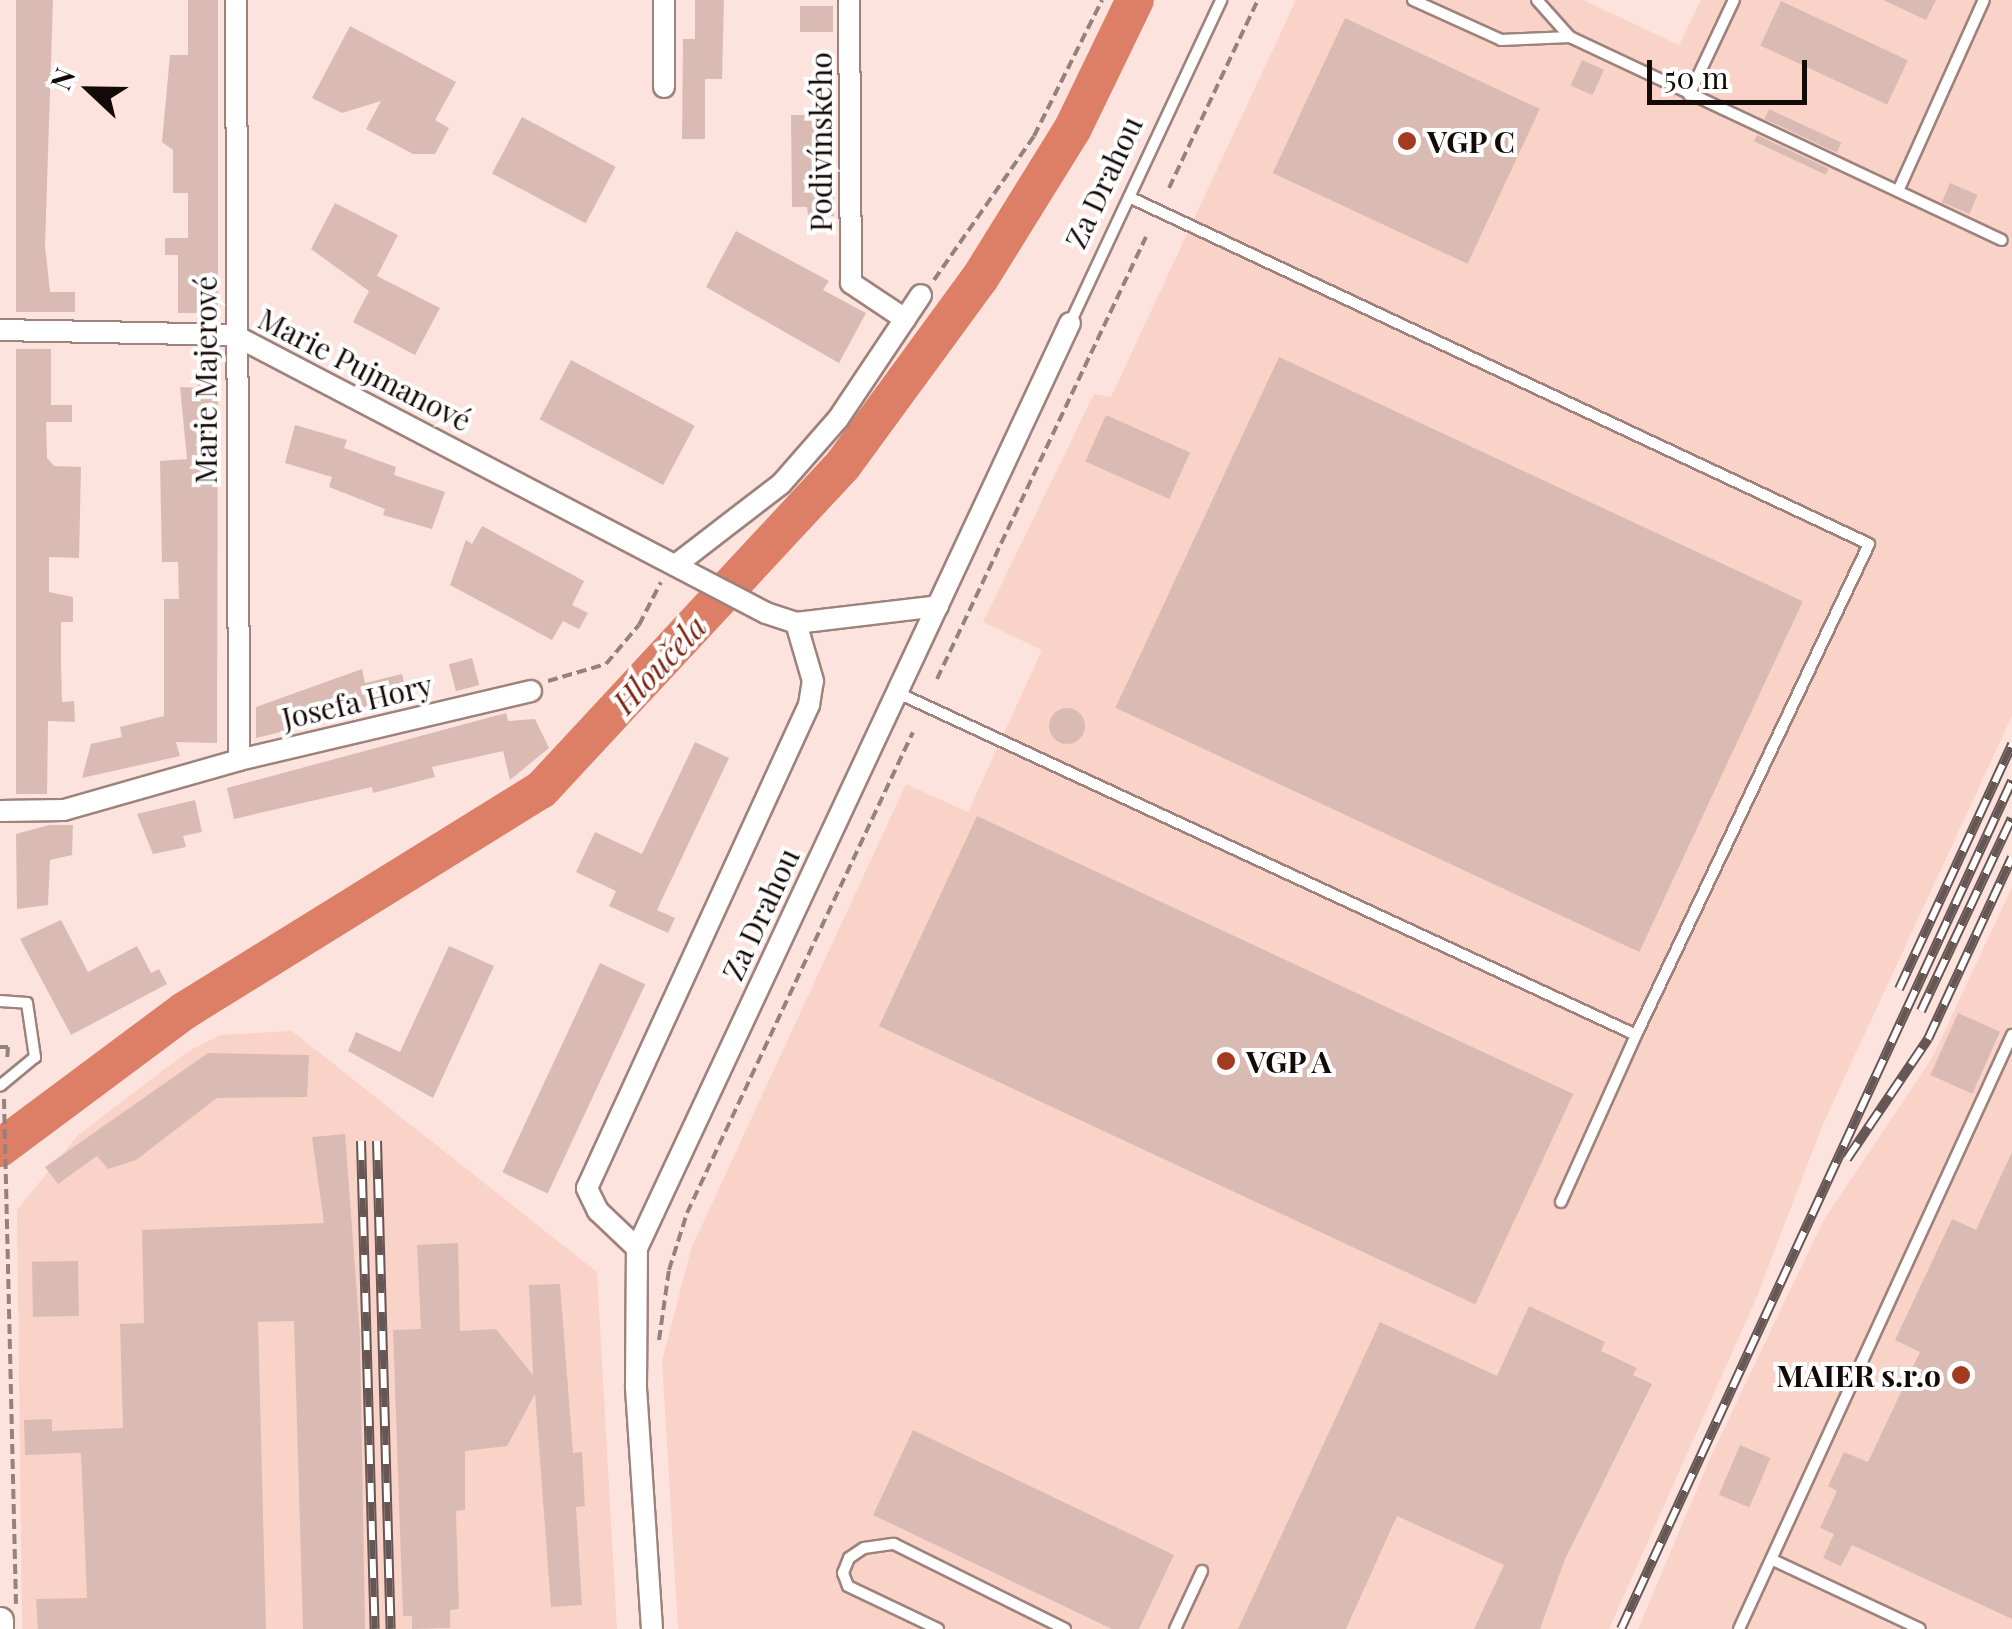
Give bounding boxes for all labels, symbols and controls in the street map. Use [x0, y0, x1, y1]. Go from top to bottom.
north arrow [40, 40, 140, 140]
scale bar [1652, 40, 1812, 102]
street label: Podivínského [802, 52, 838, 232]
text: 50 m [1664, 57, 1729, 97]
text: N [41, 62, 83, 95]
street label: Za Drahou [1057, 110, 1149, 254]
place label: VGP C [1427, 123, 1516, 159]
marker: VGP C [1396, 130, 1418, 152]
street label: Marie Majerové [187, 276, 223, 484]
street label: Marie Pujmanové [253, 300, 477, 438]
water label: Hloučela [604, 607, 714, 721]
street label: Josefa Hory [278, 666, 436, 736]
street label: Za Drahou [714, 842, 806, 986]
place label: VGP A [1246, 1043, 1334, 1079]
marker: VGP A [1215, 1050, 1237, 1072]
place label: MAIER s.r.o [1776, 1357, 1941, 1393]
marker: MAIER s.r.o [1950, 1364, 1972, 1386]

